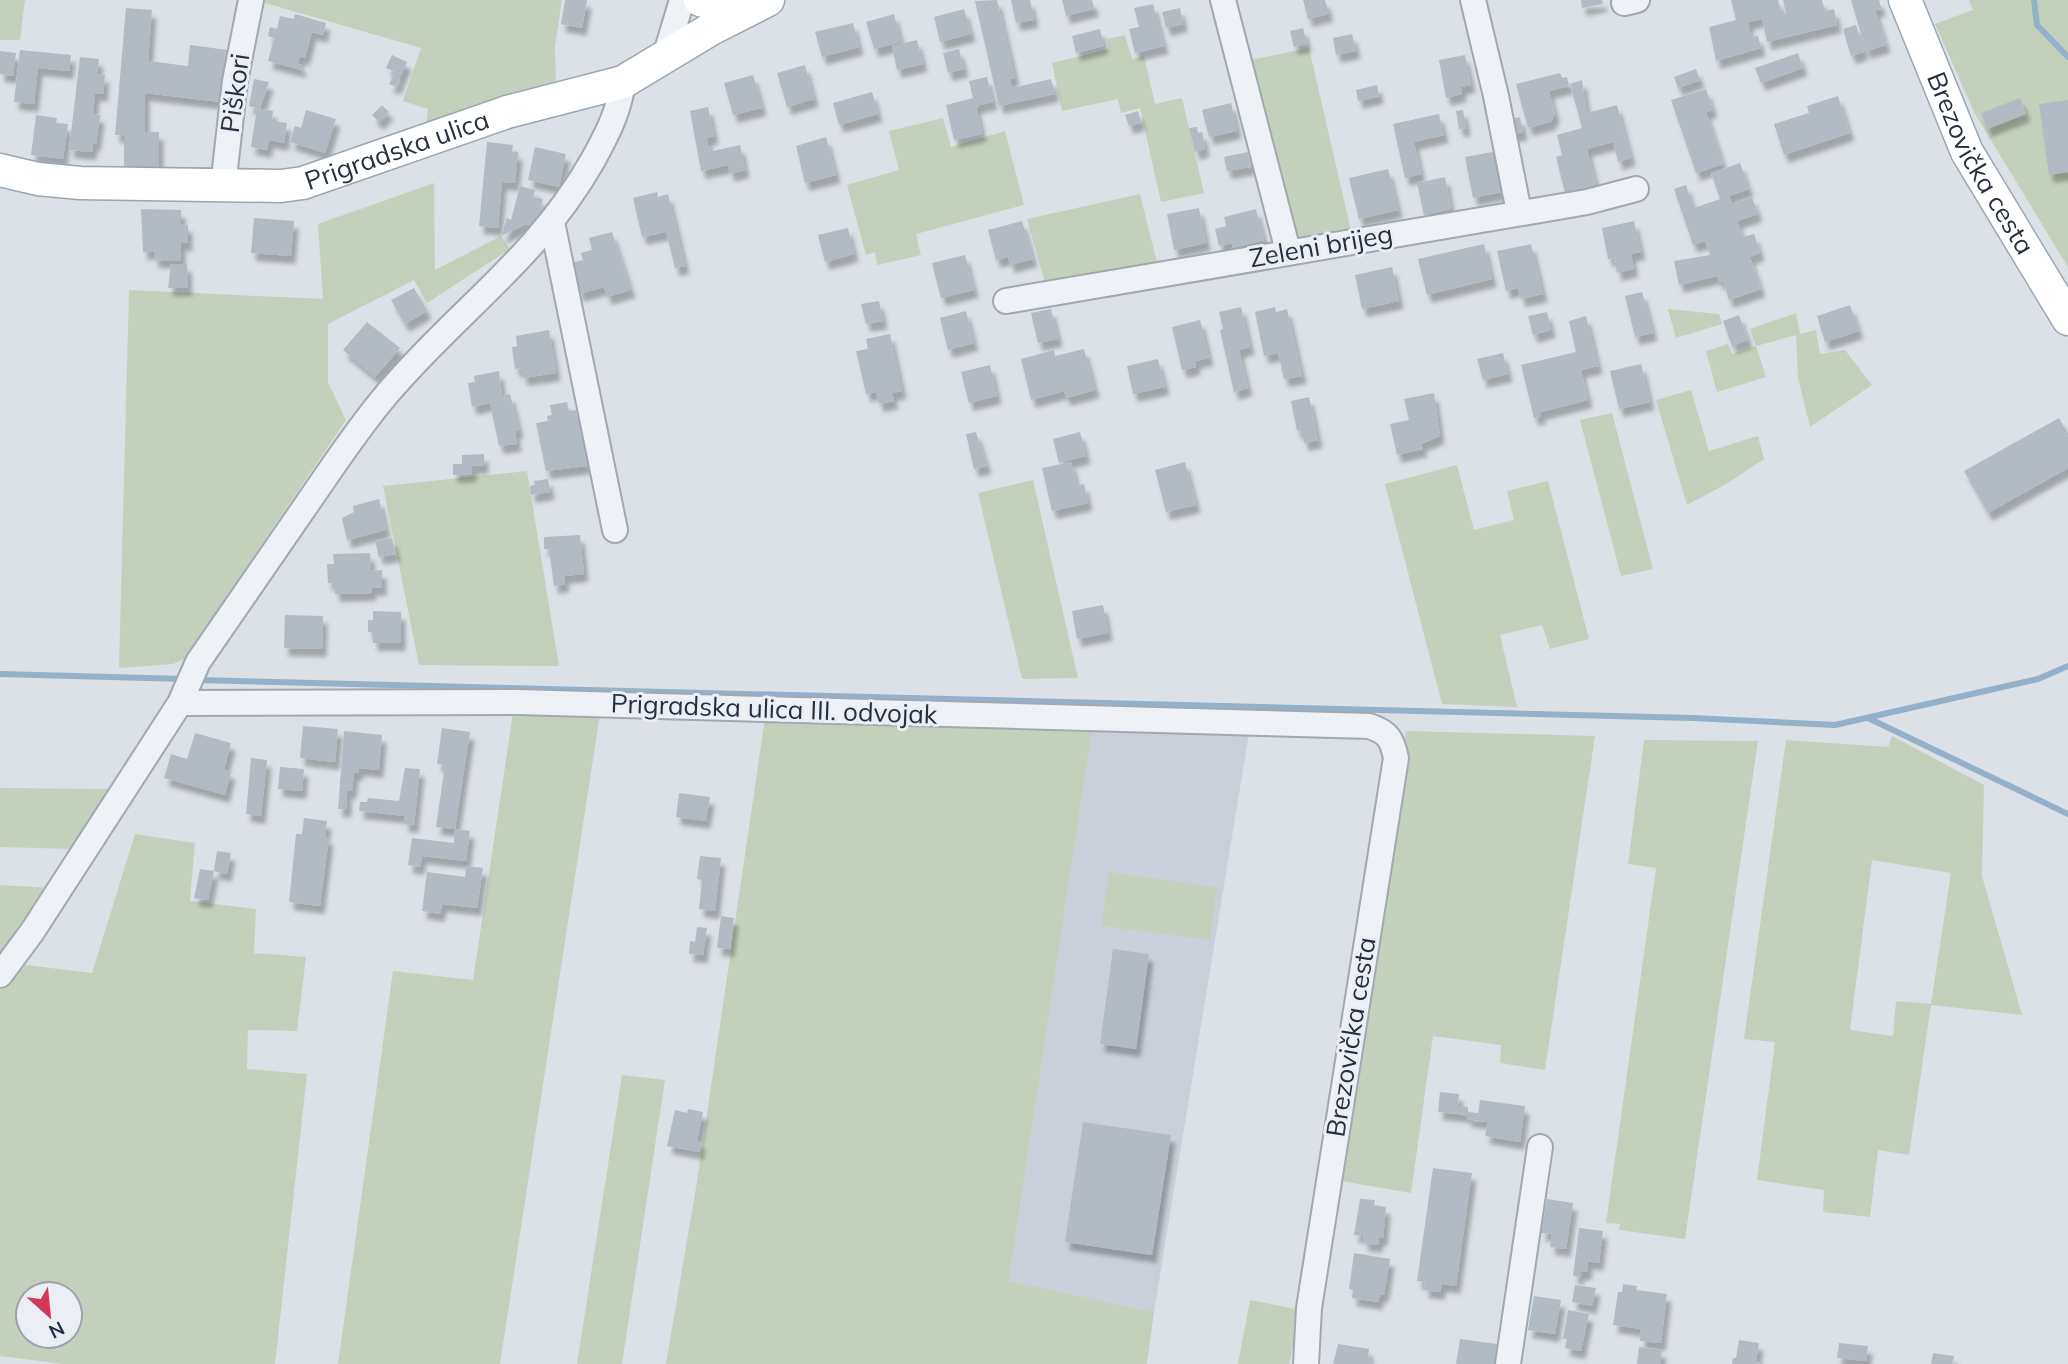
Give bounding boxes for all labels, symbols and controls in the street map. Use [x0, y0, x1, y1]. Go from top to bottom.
street label: Piškori [213, 51, 256, 135]
street label: Brezovička cesta [1920, 67, 2042, 260]
street label: Prigradska ulica [300, 103, 493, 197]
street label: Zeleni brijeg [1247, 217, 1395, 274]
street label: Prigradska ulica III. odvojak [610, 686, 938, 731]
street label: Brezovička cesta [1318, 935, 1383, 1139]
north arrow [14, 1280, 84, 1350]
text: N [45, 1316, 69, 1344]

